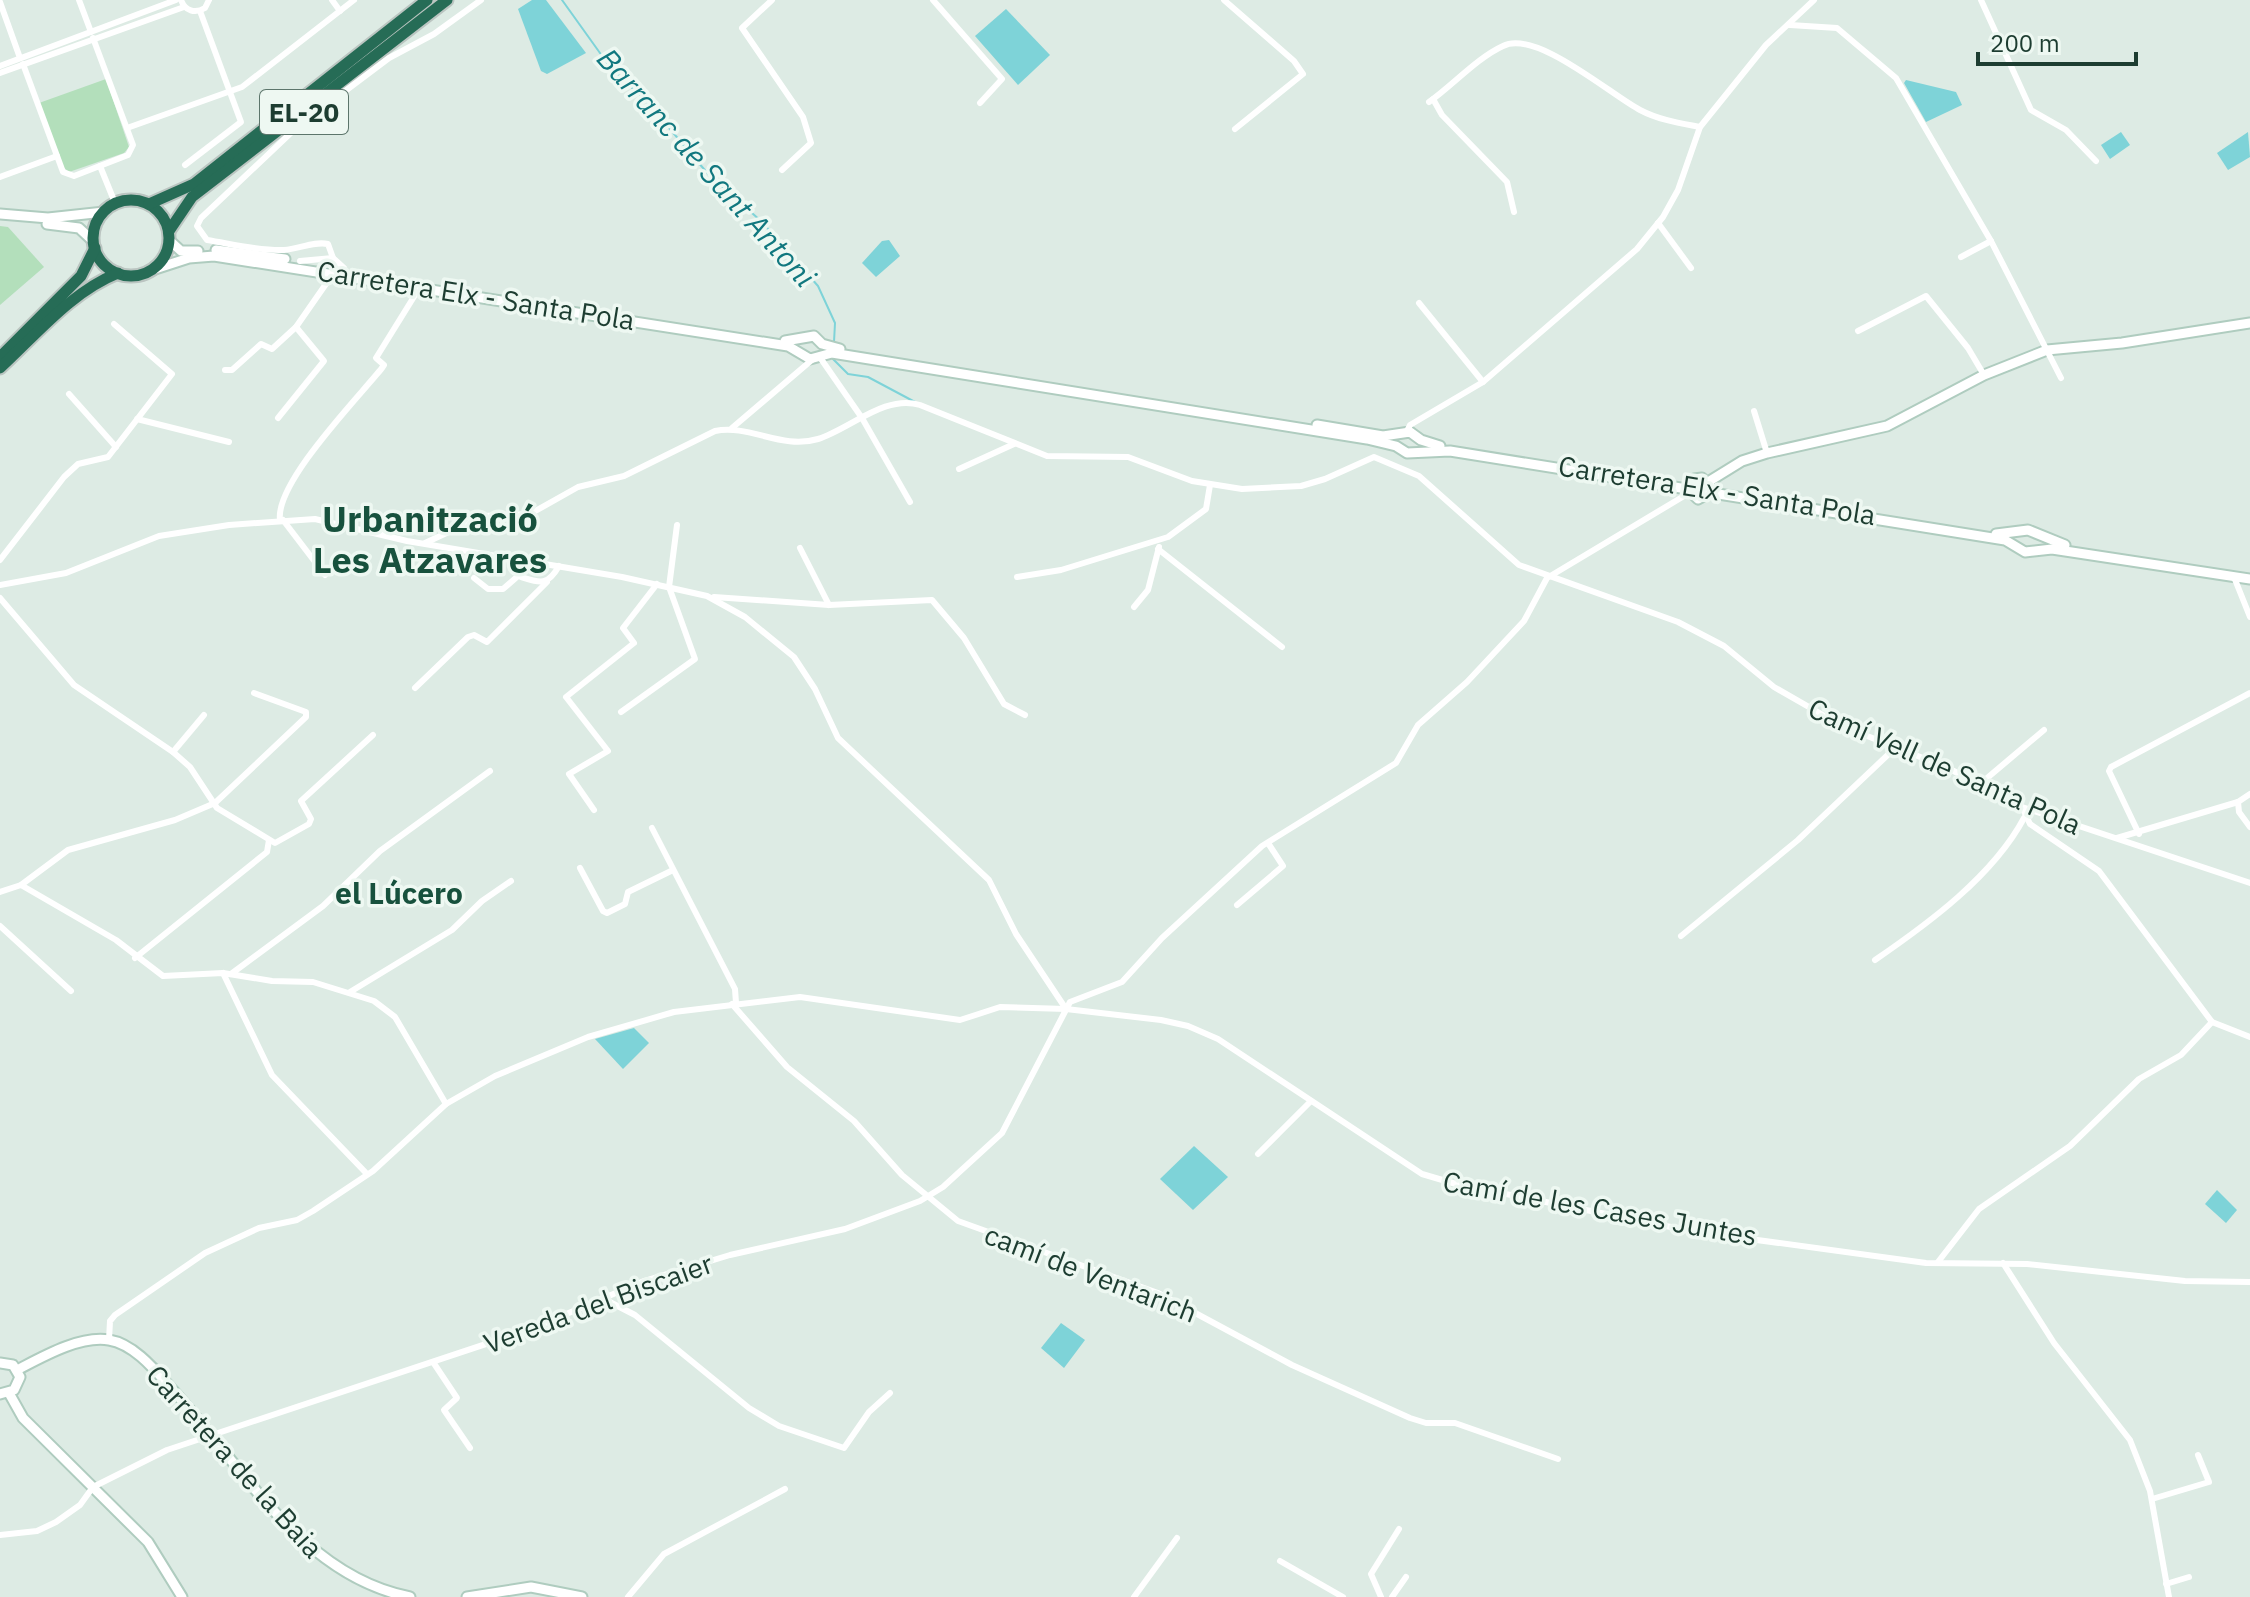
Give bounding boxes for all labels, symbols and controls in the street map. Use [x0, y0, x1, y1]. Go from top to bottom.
scale bar [1978, 16, 2136, 66]
text: 200 m [1990, 27, 2060, 59]
water label: Barranc de Sant Antoni [589, 39, 825, 295]
road number: EL-20 [260, 90, 348, 134]
street label: Carretera Elx - Santa Pola [315, 252, 637, 338]
street label: Carretera Elx - Santa Pola [1556, 447, 1878, 533]
district label: Urbanització Les Atzavares [313, 495, 547, 583]
street label: Camí Vell de Santa Pola [1803, 689, 2087, 843]
district label: el Lúcero [335, 873, 463, 912]
street label: Camí de les Cases Juntes [1440, 1162, 1760, 1254]
street label: camí de Ventarich [979, 1215, 1203, 1331]
street label: Vereda del Biscaier [478, 1244, 718, 1362]
street label: Carretera de la Baia [138, 1357, 332, 1565]

